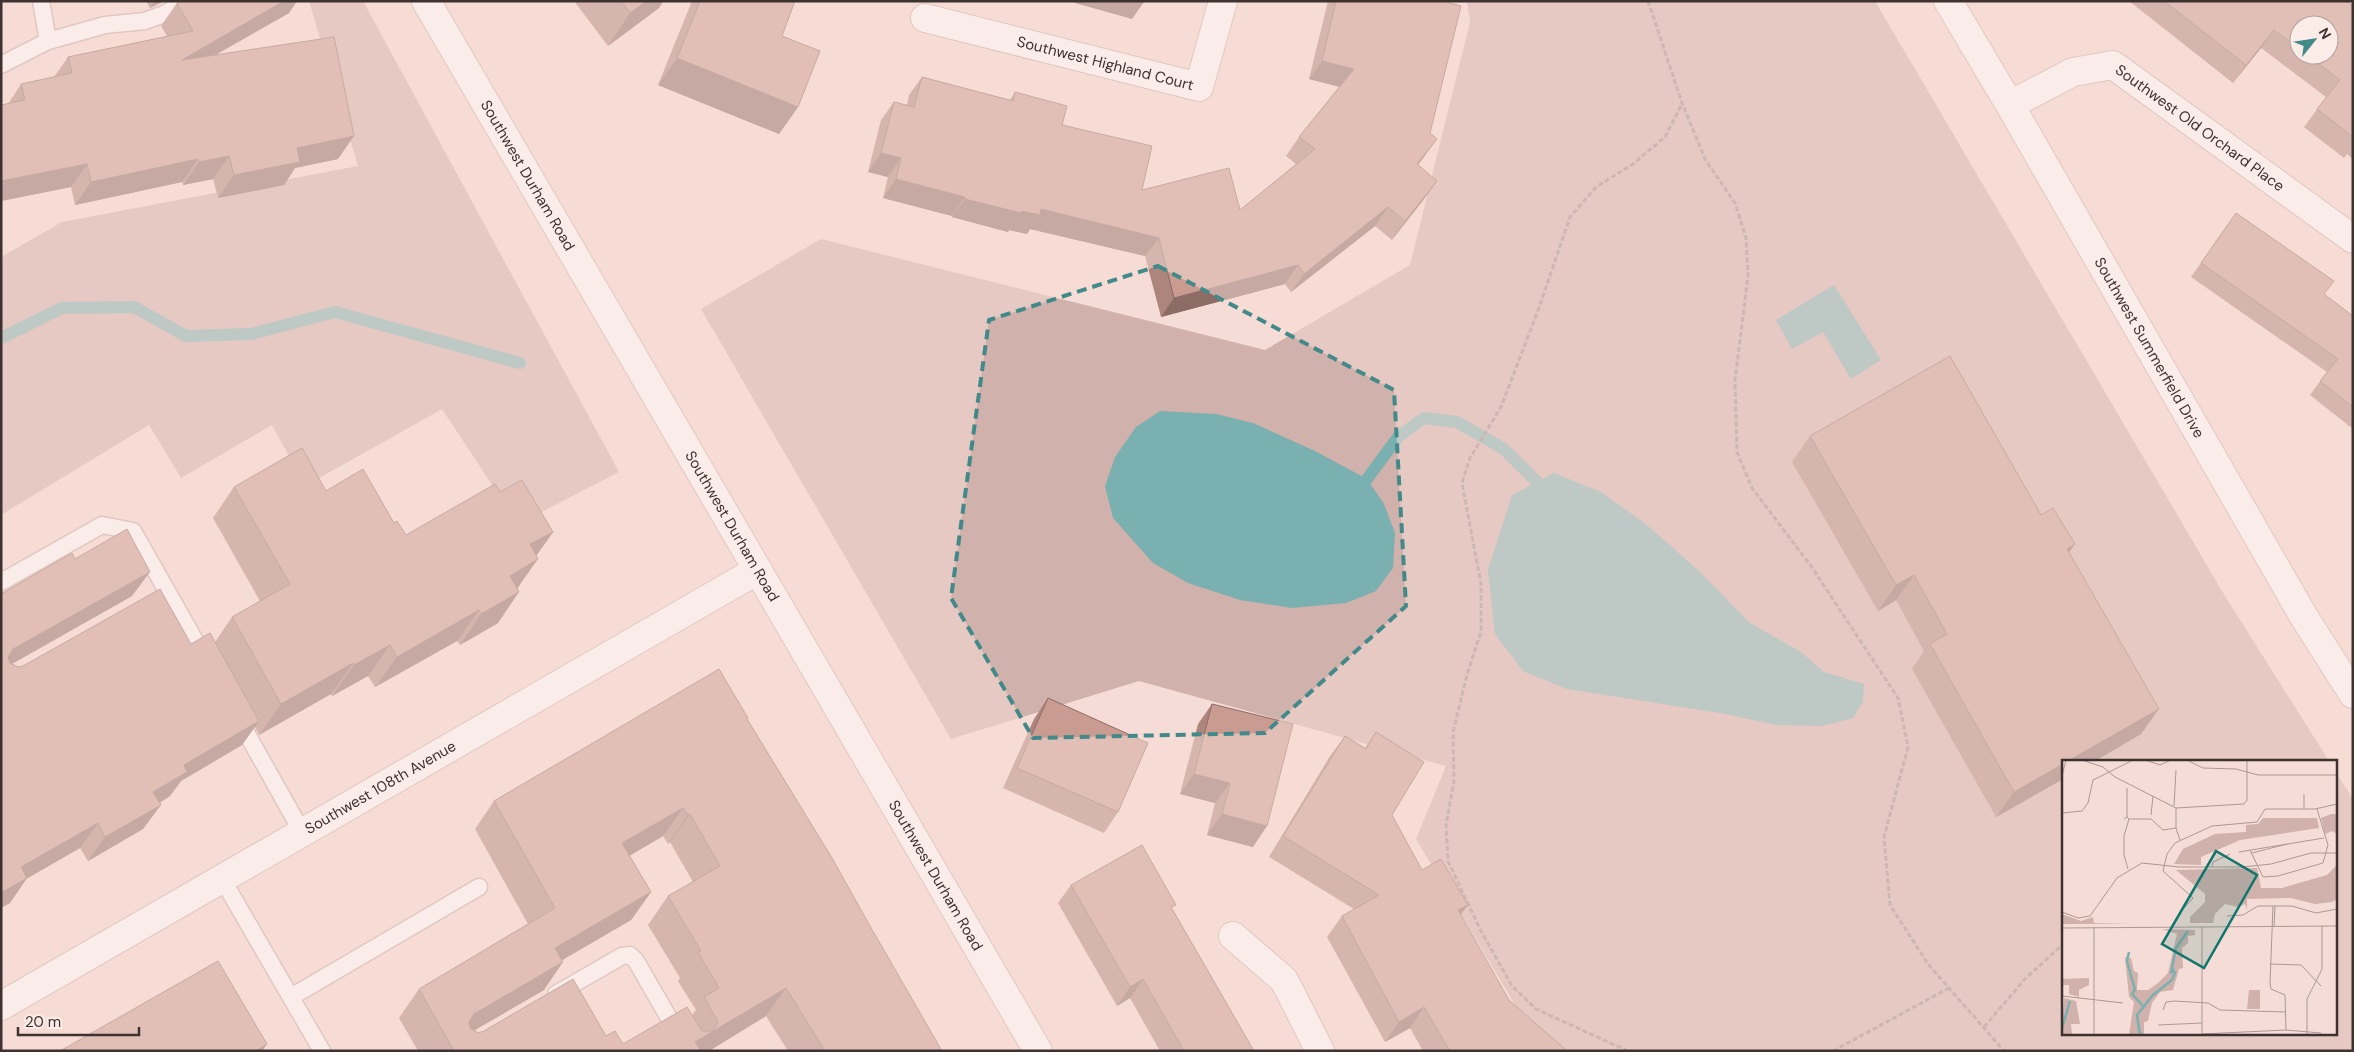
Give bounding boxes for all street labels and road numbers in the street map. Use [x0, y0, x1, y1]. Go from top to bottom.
street label: Southwest Highland Court [1015, 32, 1196, 95]
street label: Southwest Old Orchard Place [2111, 60, 2288, 196]
street label: Southwest Durham Road [476, 97, 579, 255]
street label: Southwest Summerfield Drive [2090, 254, 2209, 442]
street label: Southwest Durham Road [680, 447, 784, 605]
street label: Southwest 108th Avenue [301, 736, 460, 839]
street label: Southwest Durham Road [884, 796, 987, 954]

